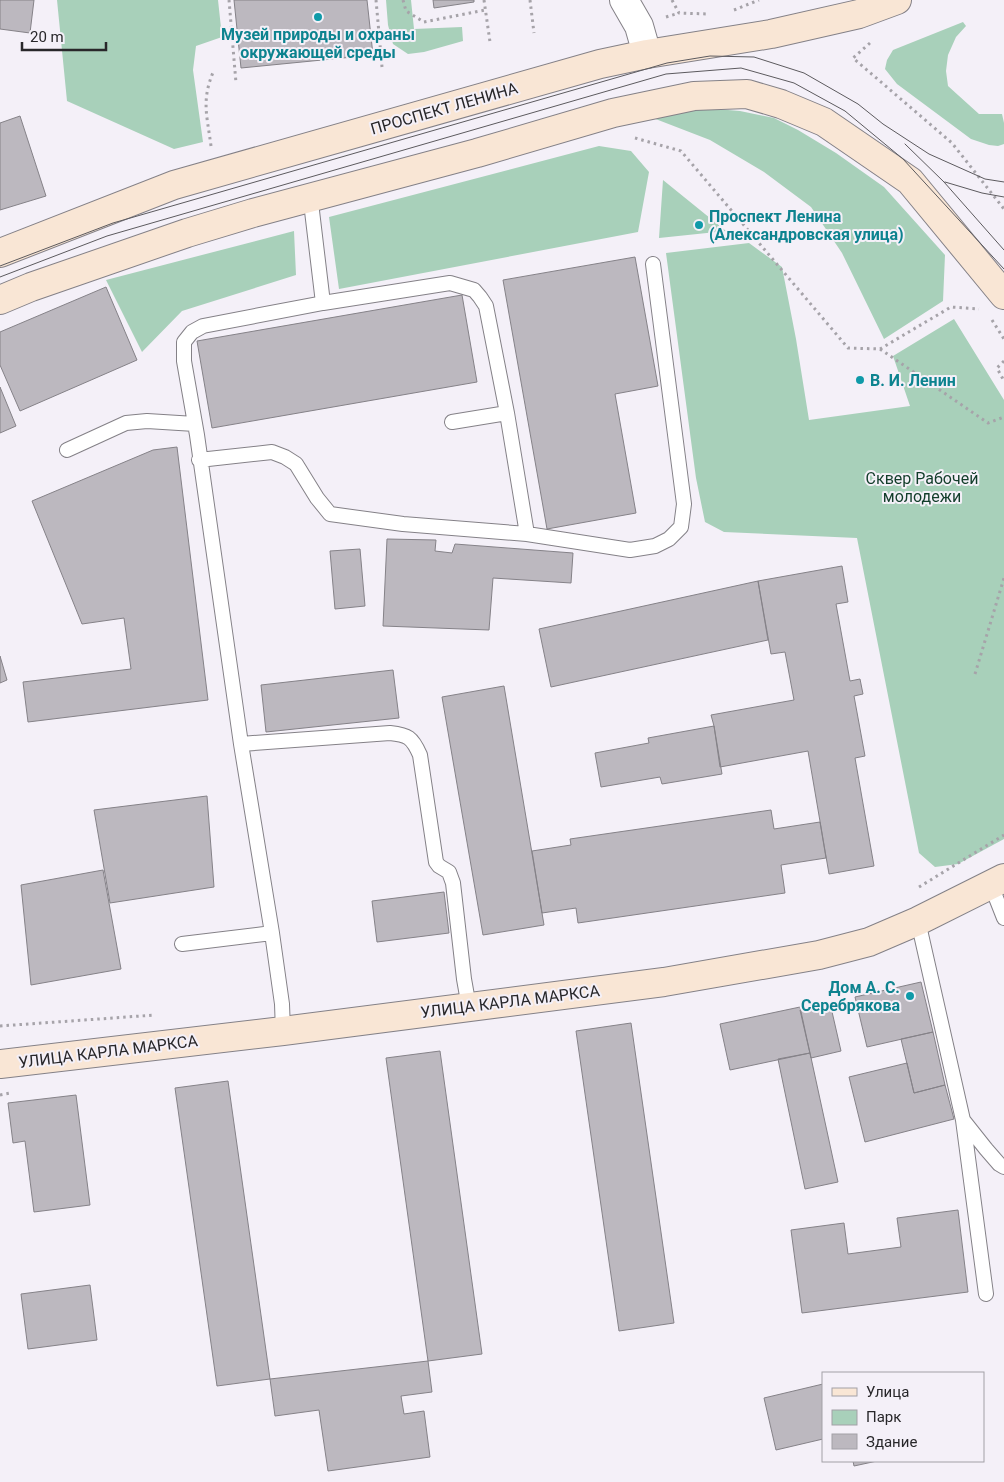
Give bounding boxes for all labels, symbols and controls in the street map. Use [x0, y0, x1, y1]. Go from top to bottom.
marker: Музей природы и охраны окружающей среды [312, 11, 324, 23]
scale bar [22, 20, 106, 52]
place label: Музей природы и охраны окружающей среды [221, 25, 415, 62]
text: 20 m [30, 28, 64, 46]
street label: ПРОСПЕКТ ЛЕНИНА [368, 78, 520, 139]
place label: Проспект Ленина (Александровская улица) [709, 207, 904, 244]
marker: Проспект Ленина (Александровская улица) [693, 219, 705, 231]
place label: В. И. Ленин [870, 371, 956, 390]
marker: В. И. Ленин [854, 374, 866, 386]
park label: Сквер Рабочей молодежи [866, 469, 978, 506]
place label: Дом А. С. Серебрякова [801, 978, 900, 1015]
street label: УЛИЦА КАРЛА МАРКСА [419, 981, 601, 1022]
marker: Дом А. С. Серебрякова [904, 990, 916, 1002]
street label: УЛИЦА КАРЛА МАРКСА [17, 1031, 199, 1072]
legend [822, 1372, 984, 1462]
text: Улица [866, 1383, 909, 1401]
text: Парк [866, 1408, 901, 1426]
text: Здание [866, 1433, 917, 1451]

